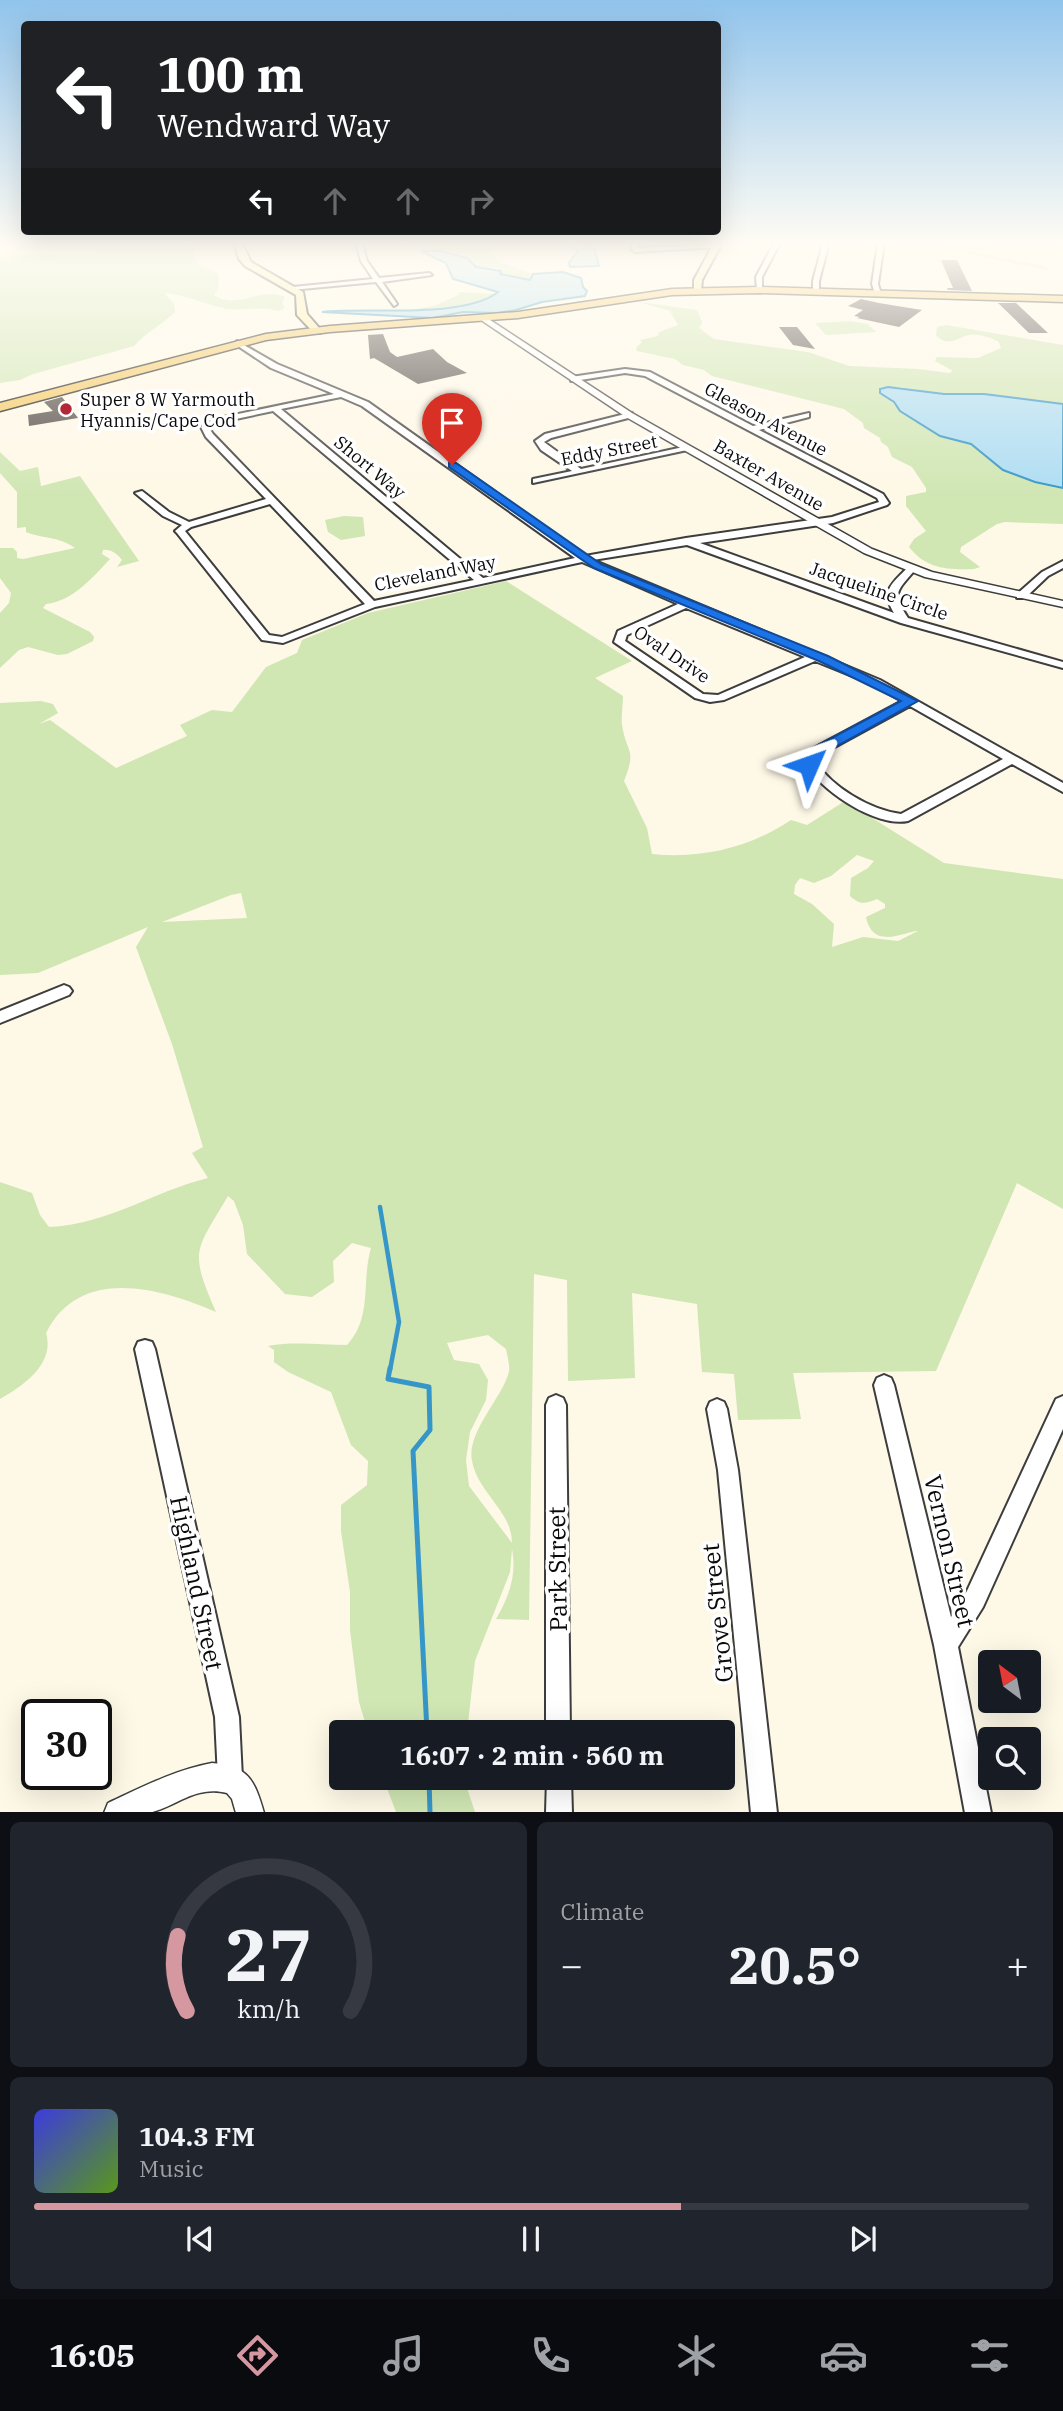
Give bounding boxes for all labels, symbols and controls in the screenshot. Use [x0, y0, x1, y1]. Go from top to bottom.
text: 100 m [157, 42, 304, 105]
icon: left [42, 49, 133, 140]
text: Wendward Way [157, 104, 390, 146]
icon: left [243, 182, 281, 220]
icon: ahead [316, 182, 354, 220]
icon: ahead [389, 182, 427, 220]
icon: right [462, 182, 500, 220]
street label: Gleason Avenue [701, 377, 831, 461]
place label: Super 8 W Yarmouth Hyannis/Cape Cod [80, 388, 255, 432]
pin [422, 393, 482, 465]
marker: Super 8 W Yarmouth Hyannis/Cape Cod [58, 401, 74, 417]
icon: arrive [433, 404, 471, 442]
street label: Eddy Street [559, 429, 659, 471]
street label: Short Way [330, 430, 411, 504]
street label: Baxter Avenue [710, 434, 828, 516]
street label: Cleveland Way [372, 550, 498, 596]
street label: Jacqueline Circle [807, 557, 951, 625]
street label: Oval Drive [629, 620, 715, 688]
position arrow [772, 728, 846, 802]
street label: Vernon Street [917, 1472, 983, 1630]
street label: Highland Street [163, 1493, 231, 1673]
street label: Park Street [540, 1506, 574, 1632]
street label: Grove Street [694, 1542, 740, 1684]
north arrow [978, 1650, 1041, 1713]
map controls [978, 1650, 1041, 1790]
speed limit sign: 30 [21, 1699, 112, 1790]
button: search [978, 1727, 1041, 1790]
text: 16:07 · 2 min · 560 m [400, 1738, 664, 1772]
text: Climate [561, 1896, 644, 1926]
text: 27 [225, 1906, 312, 2001]
text: 20.5° [728, 1931, 861, 1998]
text: − [561, 1940, 583, 1989]
text: + [1006, 1940, 1029, 1989]
text: km/h [237, 1991, 300, 2024]
text: 104.3 FM [139, 2119, 255, 2153]
text: Music [139, 2153, 204, 2183]
icon: previous [181, 2220, 219, 2258]
icon: pause [512, 2220, 550, 2258]
icon: next [844, 2220, 882, 2258]
icon: directions [233, 2331, 282, 2380]
icon: music [379, 2331, 428, 2380]
icon: phone [526, 2331, 575, 2380]
icon: climate [672, 2331, 721, 2380]
icon: car [819, 2331, 868, 2380]
icon: filters [965, 2331, 1014, 2380]
text: 16:05 [49, 2334, 135, 2376]

